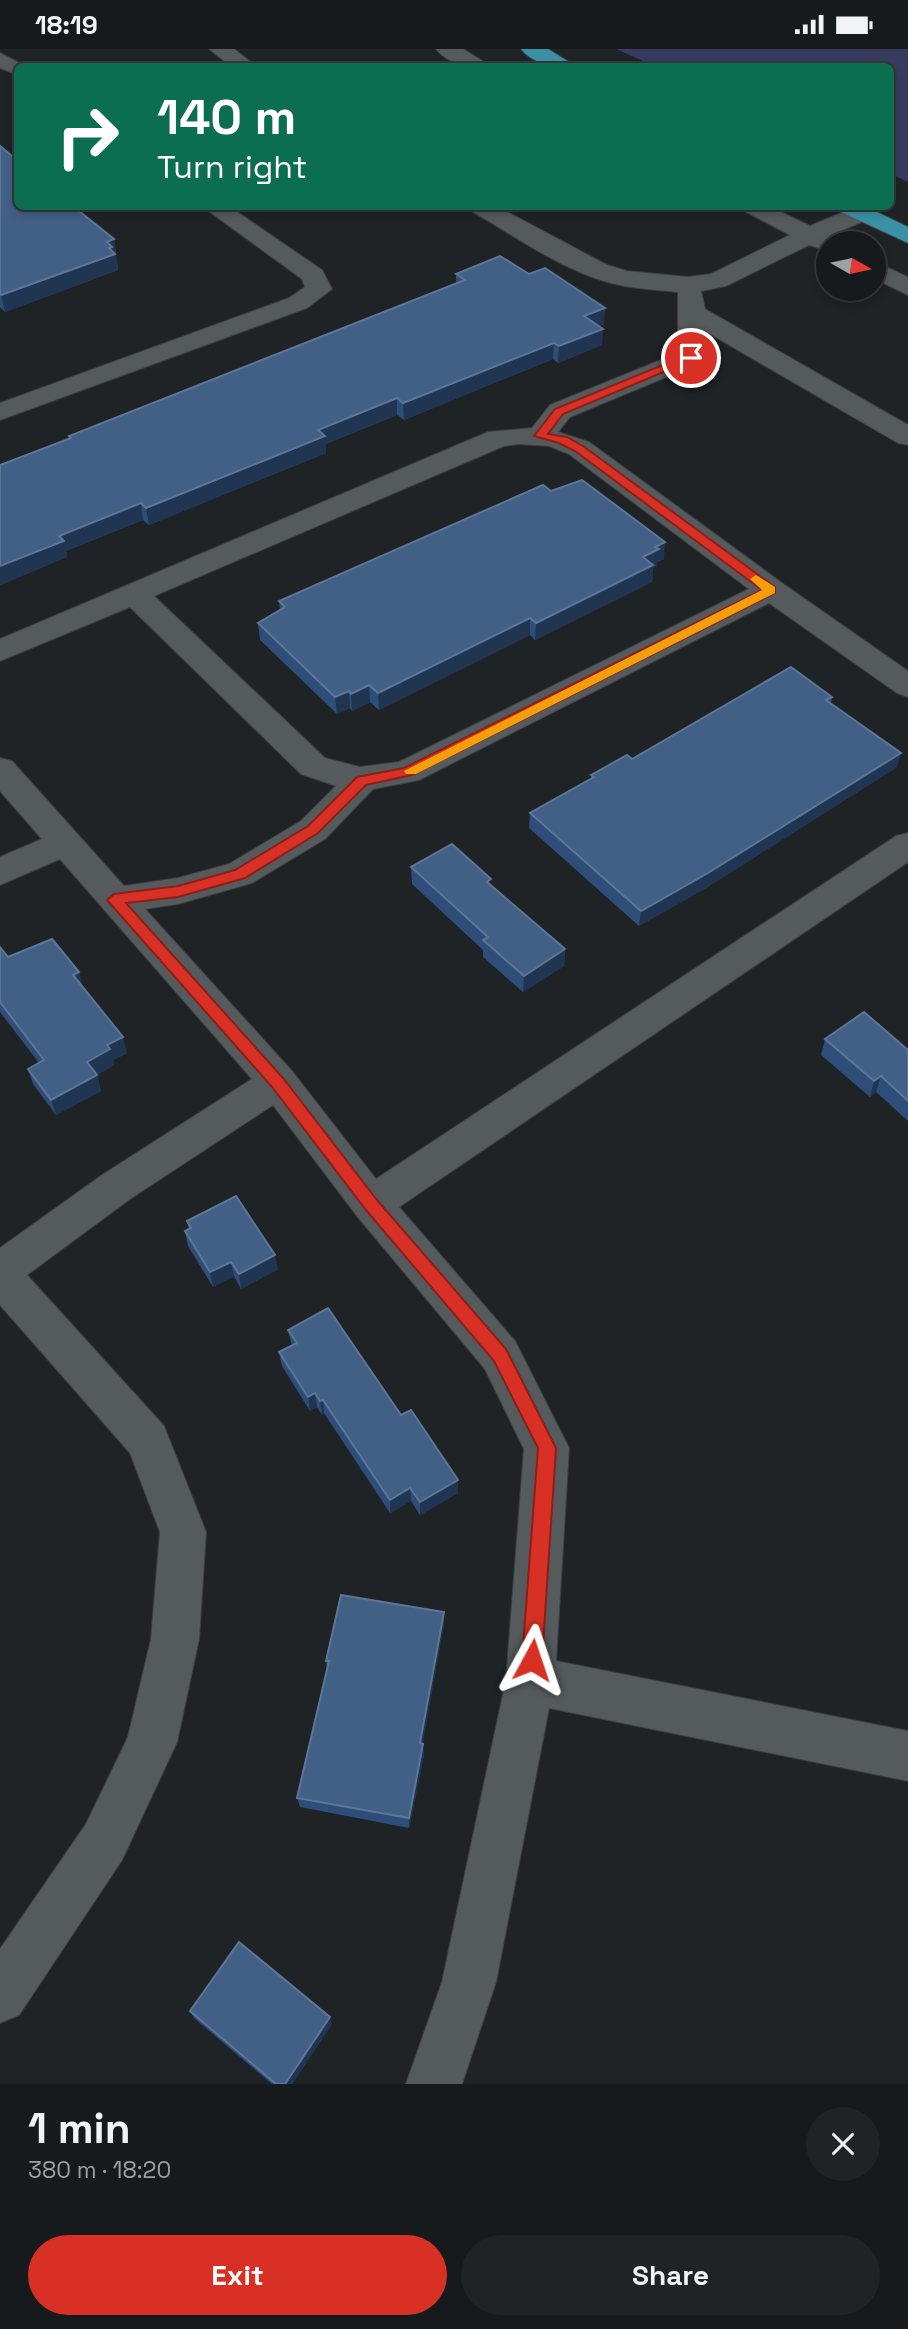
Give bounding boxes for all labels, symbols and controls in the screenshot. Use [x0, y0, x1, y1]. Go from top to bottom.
text: 18:19 [35, 8, 98, 42]
text: 140 m [157, 86, 296, 148]
icon: right [42, 91, 133, 182]
text: Turn right [157, 147, 307, 187]
north arrow [816, 231, 886, 301]
map controls [816, 231, 886, 301]
pin [661, 328, 721, 388]
icon: arrive [672, 339, 710, 377]
position arrow [495, 1623, 569, 1697]
text: 1 min [28, 2102, 131, 2155]
button: close [806, 2107, 880, 2181]
text: 380 m · 18:20 [28, 2155, 171, 2185]
button: Exit [28, 2235, 447, 2315]
button: Share [461, 2235, 880, 2315]

